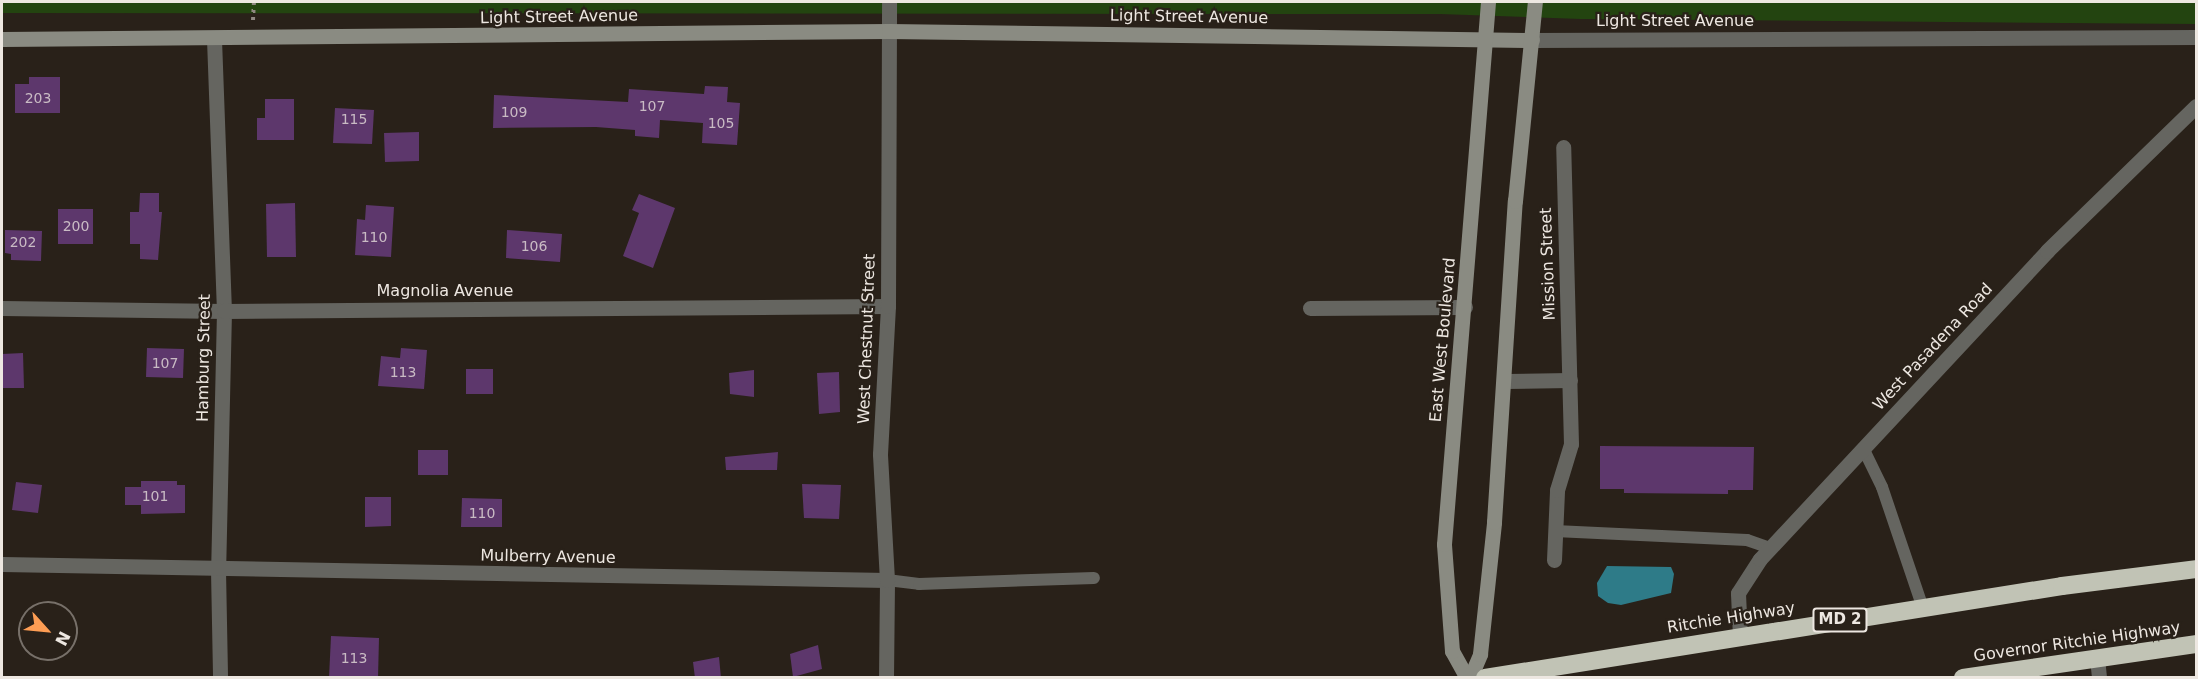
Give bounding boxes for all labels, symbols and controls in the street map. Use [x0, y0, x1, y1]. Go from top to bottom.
street label: Light Street Avenue [480, 6, 638, 28]
street label: Light Street Avenue [1110, 6, 1268, 28]
street label: Light Street Avenue [1596, 11, 1754, 31]
house number: 203 [25, 90, 51, 106]
house number: 107 [639, 98, 665, 114]
house number: 109 [501, 104, 527, 120]
house number: 115 [341, 111, 367, 127]
house number: 105 [708, 115, 734, 131]
street label: Mission Street [1536, 207, 1560, 321]
house number: 200 [63, 218, 89, 234]
house number: 110 [361, 229, 387, 245]
house number: 202 [10, 234, 36, 250]
house number: 106 [521, 238, 547, 254]
street label: West Chestnut Street [854, 253, 880, 425]
street label: East West Boulevard [1426, 257, 1460, 423]
street label: West Pasadena Road [1869, 280, 1997, 414]
street label: Magnolia Avenue [377, 281, 513, 301]
street label: Hamburg Street [193, 294, 215, 422]
house number: 107 [152, 355, 178, 371]
house number: 113 [390, 364, 416, 380]
house number: 101 [142, 488, 168, 504]
house number: 110 [469, 505, 495, 521]
street label: Mulberry Avenue [480, 546, 616, 568]
street label: Ritchie Highway [1666, 598, 1796, 638]
north arrow [18, 601, 78, 661]
road number: MD 2 [1812, 608, 1868, 632]
street label: Governor Ritchie Highway [1972, 618, 2182, 666]
text: N [51, 628, 74, 649]
house number: 113 [341, 650, 367, 666]

